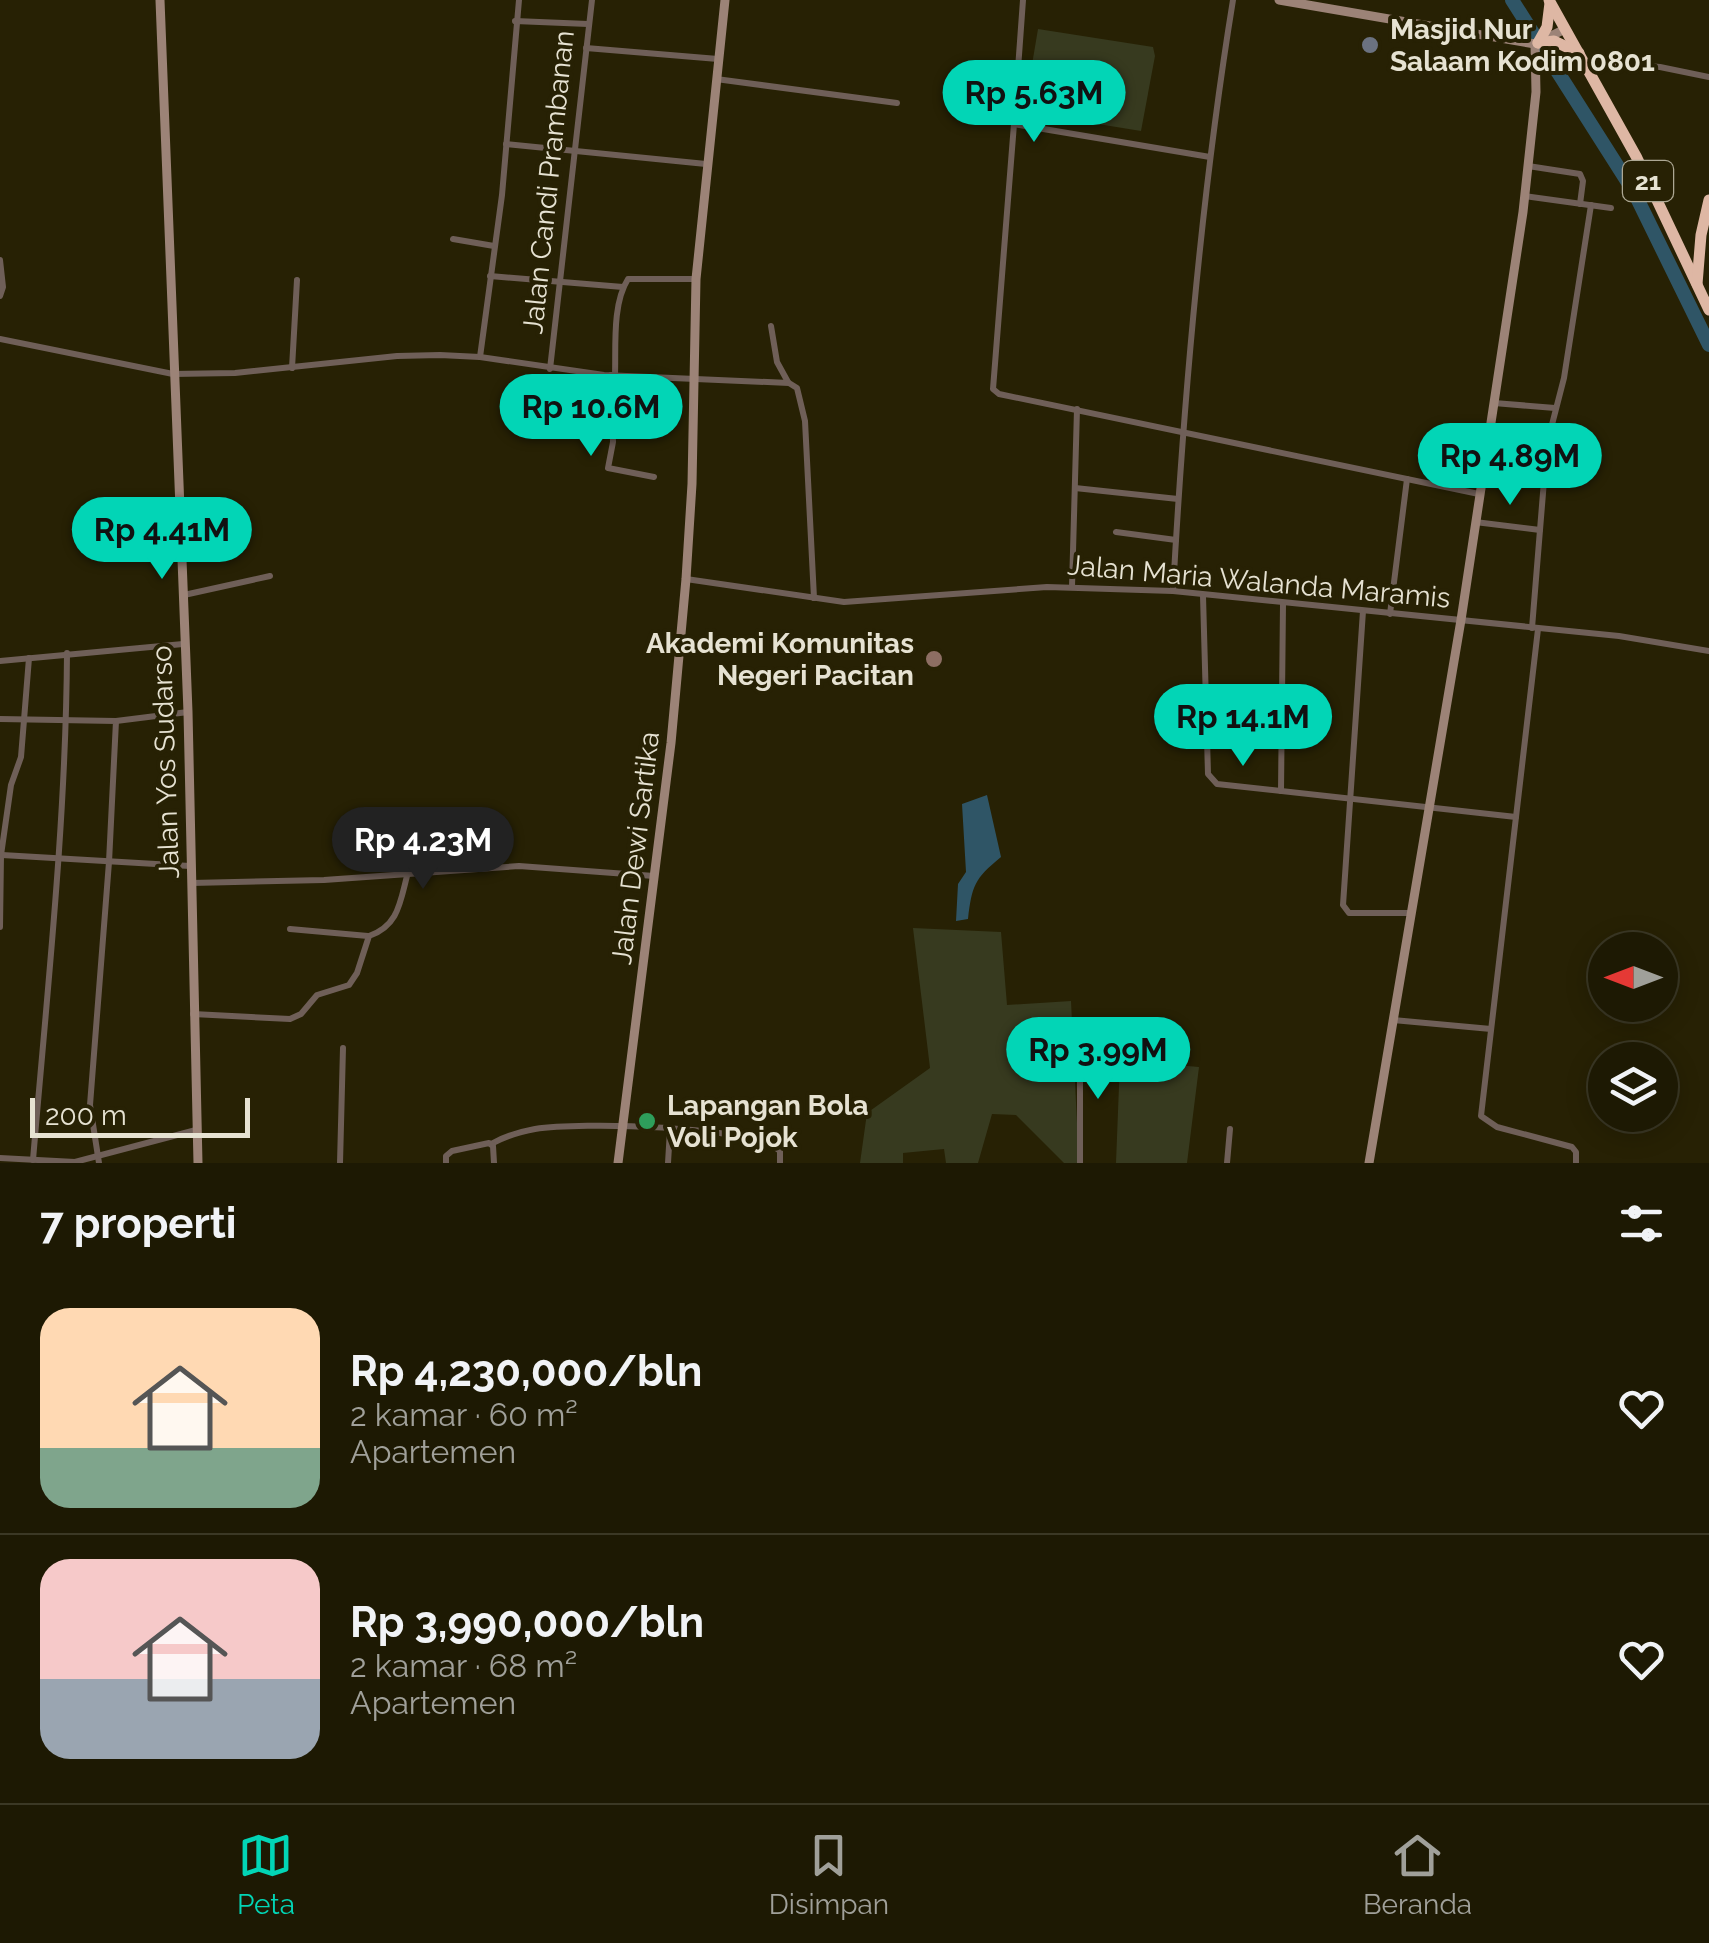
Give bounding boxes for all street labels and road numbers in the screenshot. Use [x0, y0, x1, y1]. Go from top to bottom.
street label: Jalan Candi Prambanan [516, 29, 581, 335]
road number: 21 [1623, 161, 1673, 201]
street label: Jalan Maria Walanda Maramis [1066, 548, 1452, 615]
street label: Jalan Yos Sudarso [145, 645, 186, 879]
street label: Jalan Dewi Sartika [605, 730, 666, 966]

